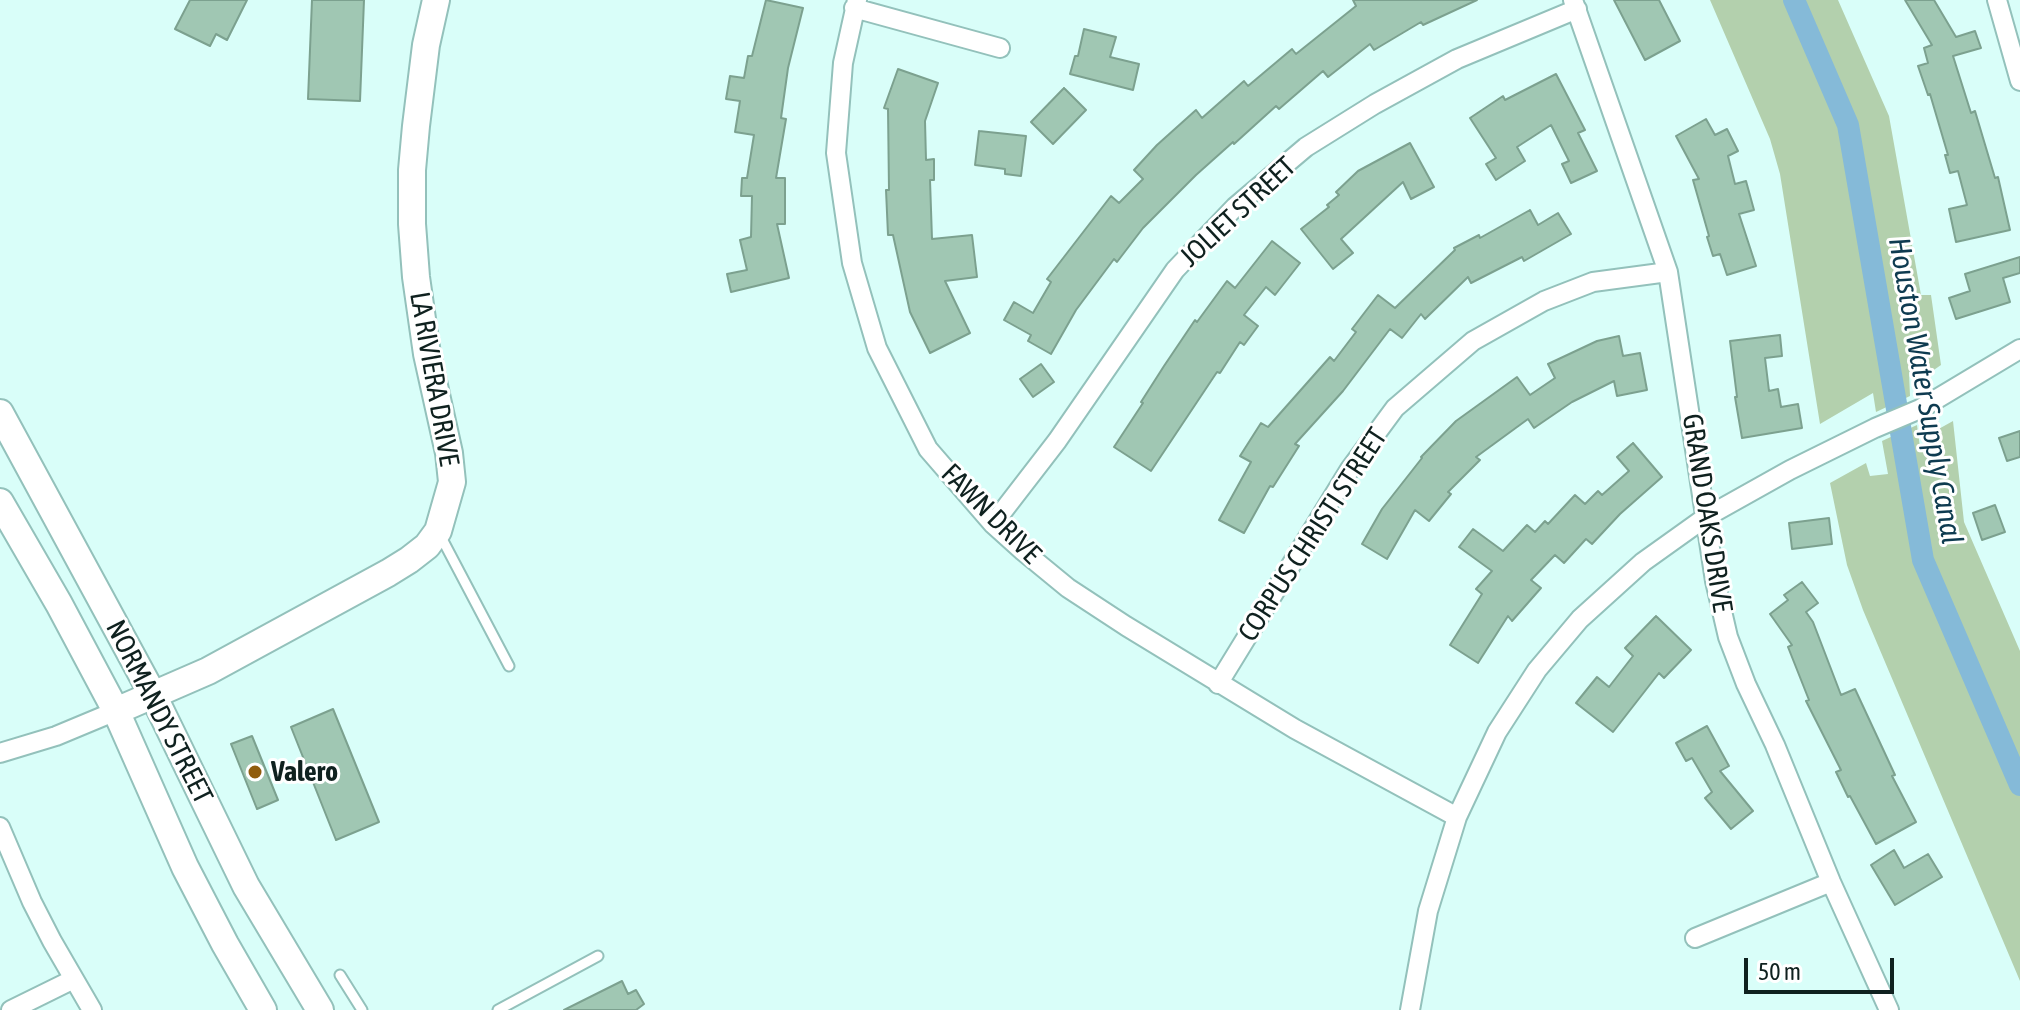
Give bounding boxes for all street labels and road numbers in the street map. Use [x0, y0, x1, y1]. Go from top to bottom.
street label: JOLIET STREET [1173, 150, 1303, 274]
street label: LA RIVIERA DRIVE [402, 289, 466, 469]
street label: GRAND OAKS DRIVE [1675, 411, 1739, 615]
street label: CORPUS CHRISTI STREET [1232, 422, 1394, 648]
street label: FAWN DRIVE [934, 457, 1048, 571]
street label: NORMANDY STREET [98, 615, 220, 809]

